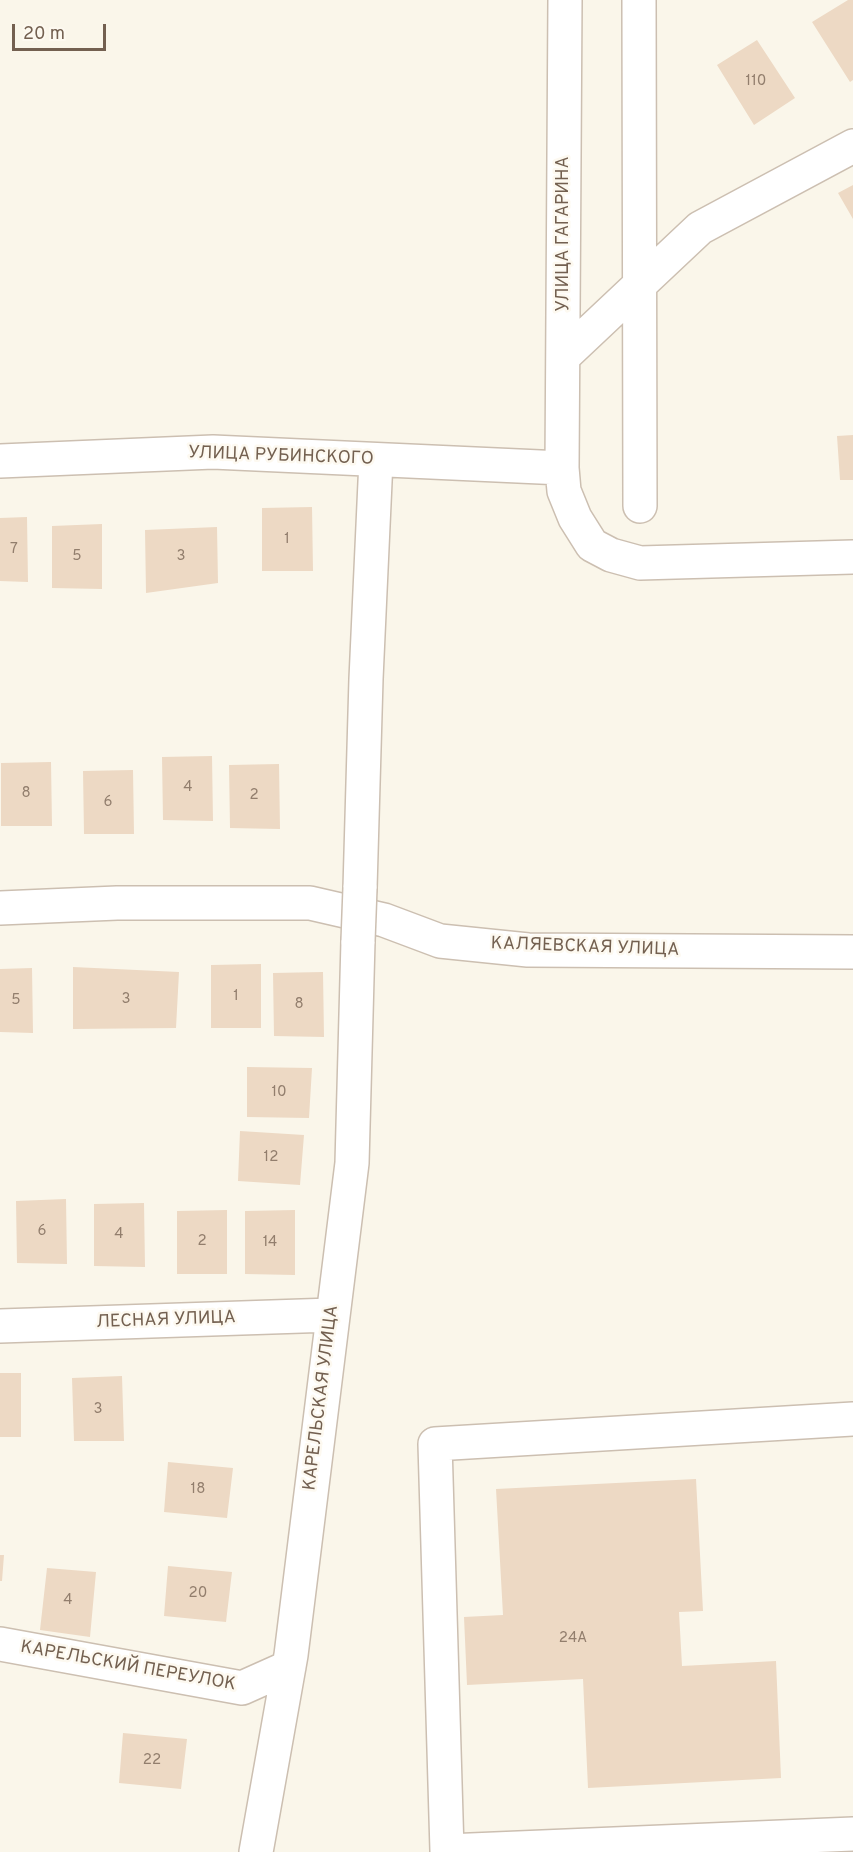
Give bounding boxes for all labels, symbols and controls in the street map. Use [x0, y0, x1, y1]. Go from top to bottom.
scale bar [15, 12, 110, 50]
text: 20 m [23, 23, 65, 46]
house number: 110 [746, 73, 766, 91]
street label: УЛИЦА ГАГАРИНА [553, 156, 575, 312]
street label: УЛИЦА РУБИНСКОГО [188, 443, 374, 471]
house number: 1 [284, 531, 290, 549]
house number: 7 [10, 541, 18, 559]
house number: 5 [72, 548, 82, 566]
house number: 3 [176, 548, 186, 566]
house number: 4 [183, 779, 193, 797]
house number: 8 [21, 785, 31, 803]
house number: 2 [249, 787, 259, 805]
house number: 6 [104, 794, 112, 812]
street label: КАЛЯЕВСКАЯ УЛИЦА [490, 934, 680, 962]
house number: 1 [233, 988, 239, 1006]
house number: 3 [121, 991, 131, 1009]
house number: 5 [11, 992, 21, 1010]
house number: 8 [294, 996, 304, 1014]
house number: 10 [271, 1084, 287, 1102]
house number: 12 [264, 1149, 278, 1167]
house number: 6 [38, 1223, 46, 1241]
house number: 4 [114, 1226, 124, 1244]
house number: 2 [197, 1233, 207, 1251]
house number: 14 [263, 1234, 277, 1252]
street label: КАРЕЛЬСКАЯ УЛИЦА [300, 1304, 344, 1492]
street label: ЛЕСНАЯ УЛИЦА [96, 1308, 236, 1334]
house number: 3 [93, 1401, 103, 1419]
house number: 18 [191, 1481, 205, 1499]
house number: 20 [189, 1585, 207, 1603]
house number: 4 [63, 1592, 73, 1610]
house number: 24А [559, 1630, 587, 1648]
street label: КАРЕЛЬСКИЙ ПЕРЕУЛОК [18, 1637, 238, 1697]
house number: 22 [143, 1752, 161, 1770]

